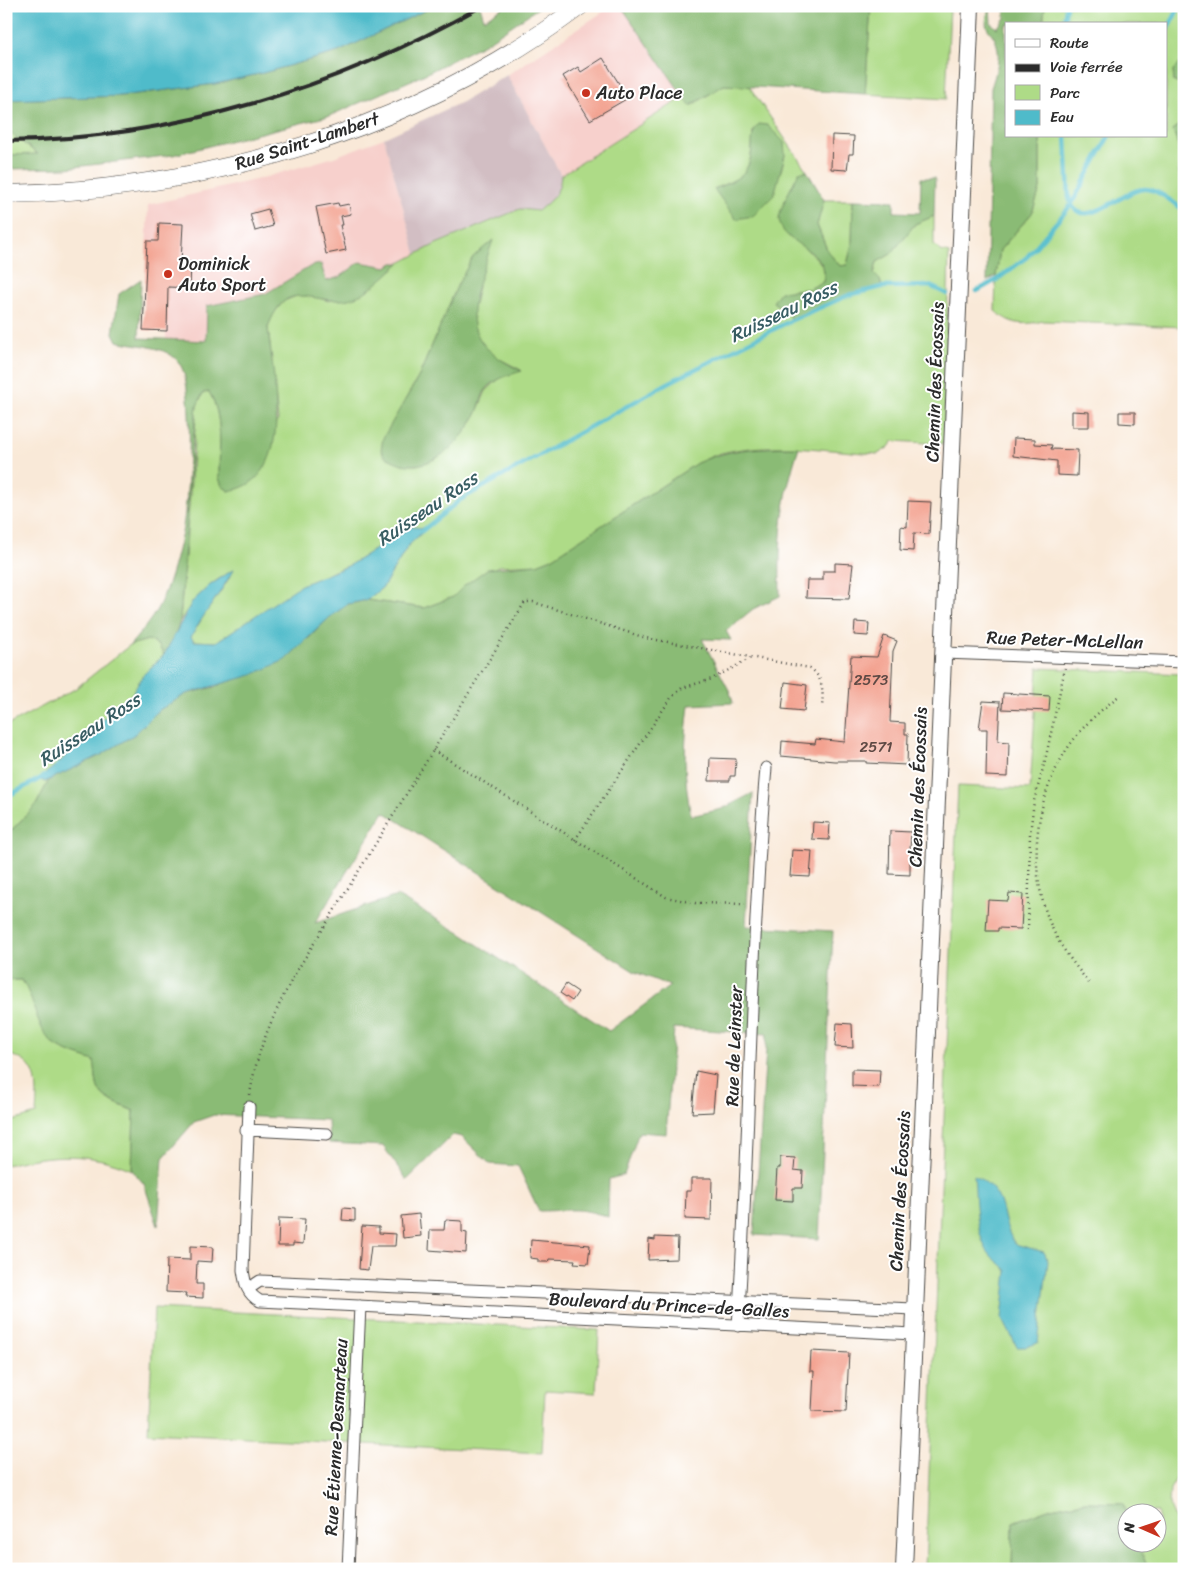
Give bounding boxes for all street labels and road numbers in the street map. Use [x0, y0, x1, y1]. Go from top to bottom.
street label: Rue Saint-Lambert [231, 102, 384, 179]
street label: Chemin des Écossais [916, 301, 954, 463]
street label: Rue Peter-McLellan [986, 621, 1144, 659]
street label: Chemin des Écossais [899, 706, 937, 868]
street label: Rue de Leinster [716, 983, 752, 1107]
street label: Chemin des Écossais [880, 1109, 920, 1272]
street label: Boulevard du Prince-de-Galles [548, 1283, 791, 1327]
street label: Rue Étienne-Desmarteau [315, 1337, 357, 1536]

